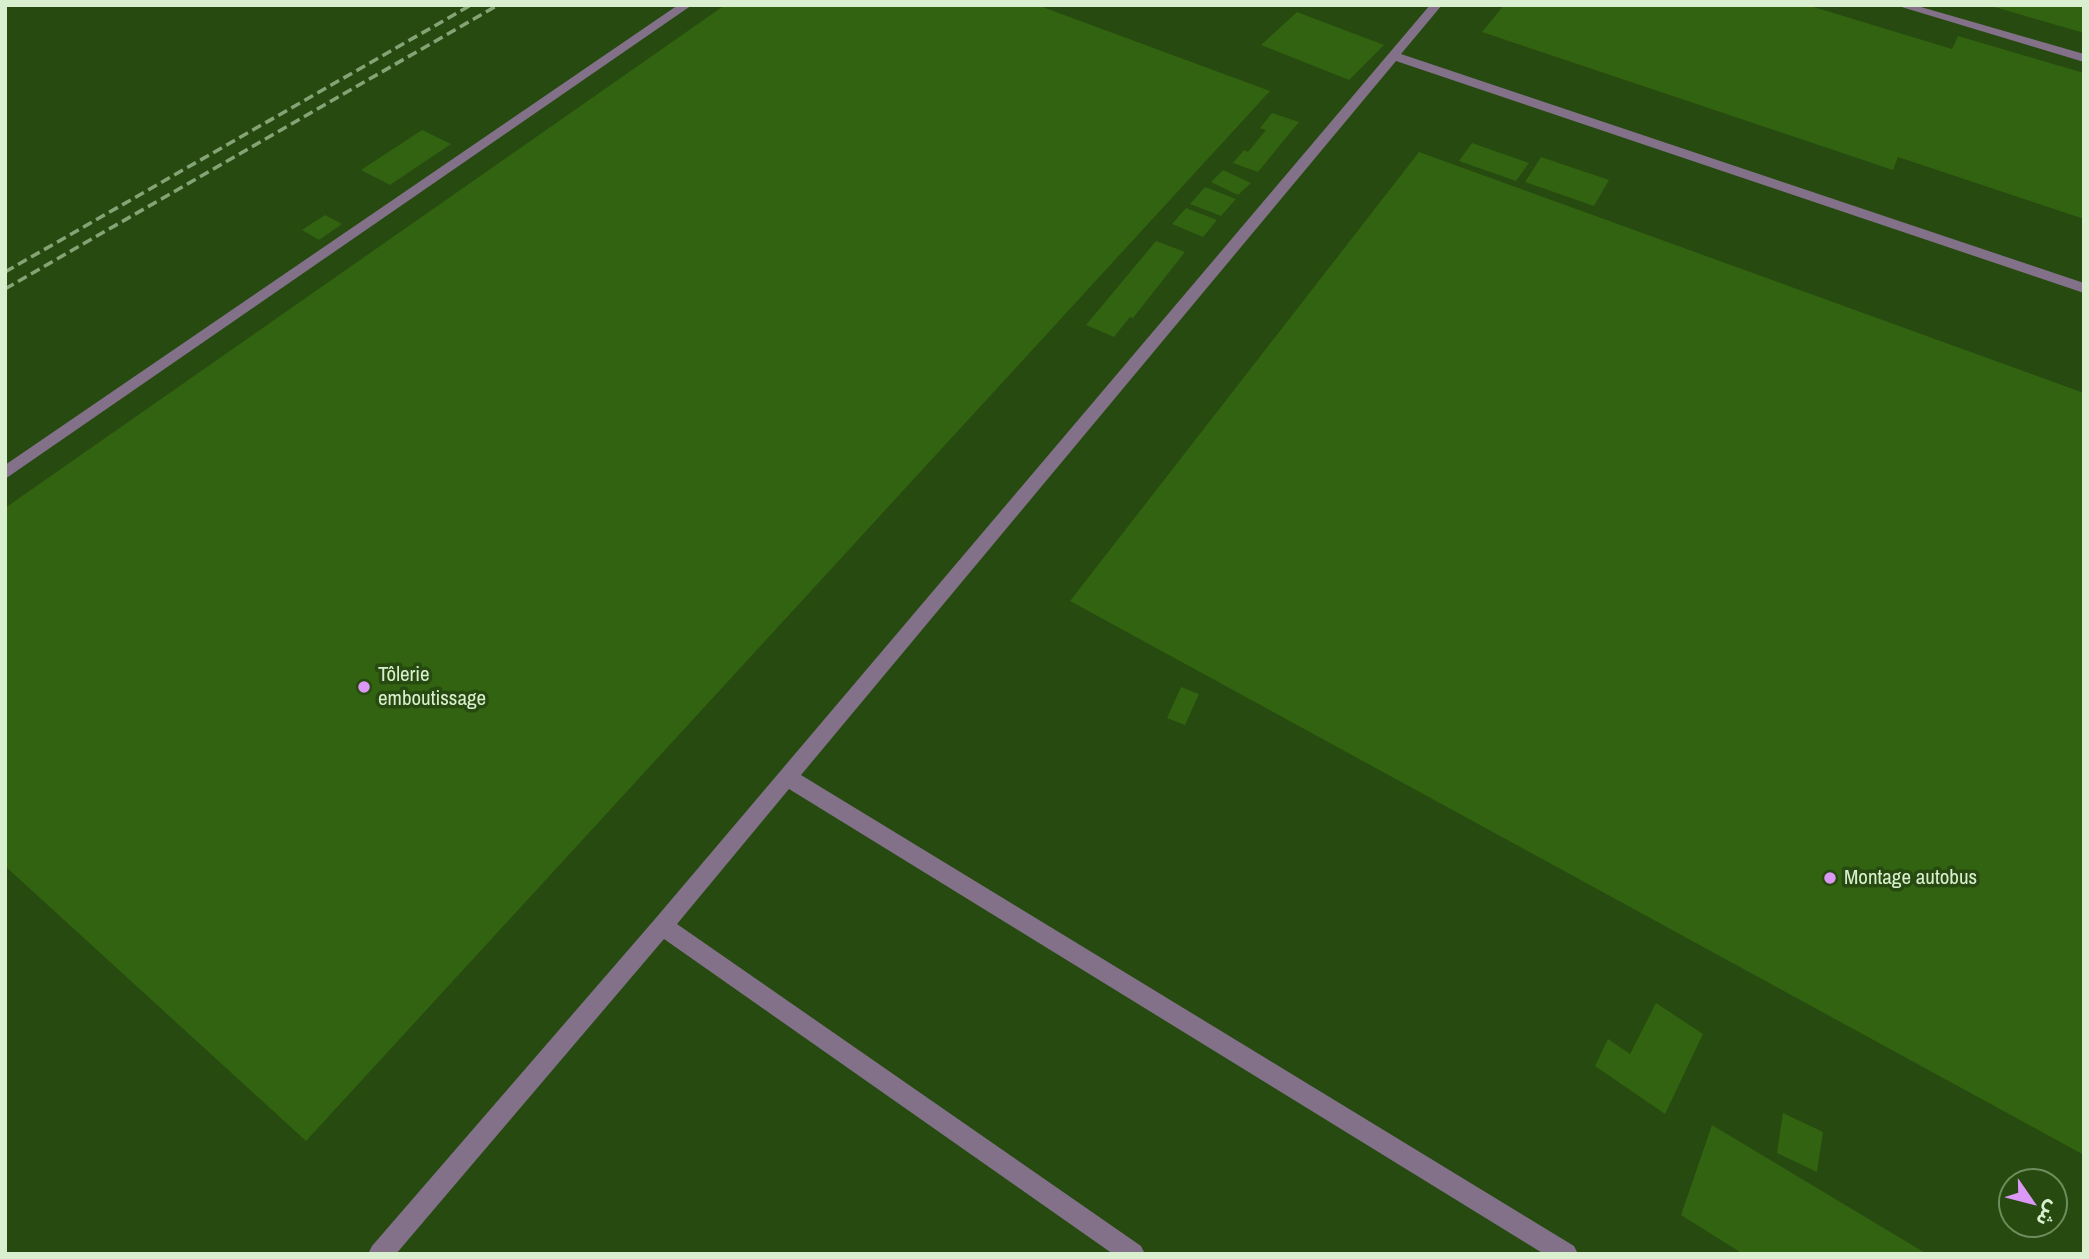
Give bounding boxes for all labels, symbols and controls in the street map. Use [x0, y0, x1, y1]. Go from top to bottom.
place label: Tôlerie emboutissage [378, 662, 486, 712]
marker: Tôlerie emboutissage [356, 679, 372, 695]
place label: Montage autobus [1844, 865, 1977, 891]
marker: Montage autobus [1822, 870, 1838, 886]
north arrow [1998, 1168, 2068, 1238]
text: ش [2030, 1196, 2067, 1232]

